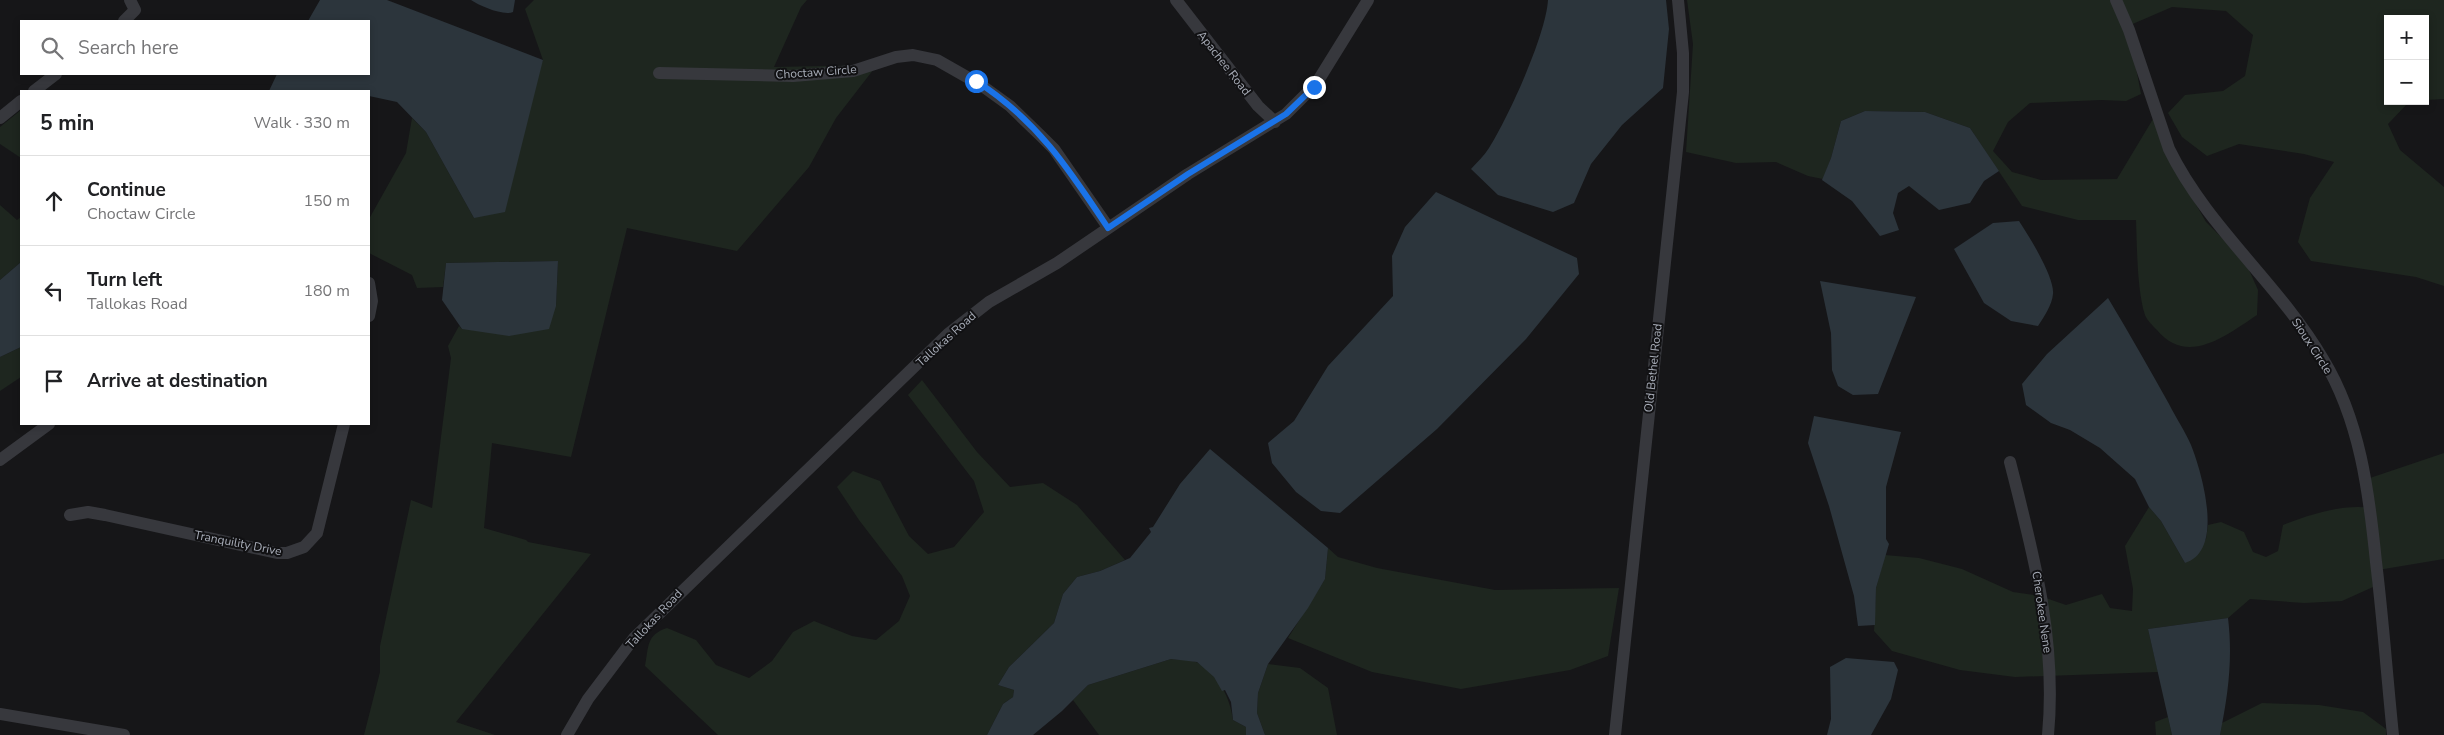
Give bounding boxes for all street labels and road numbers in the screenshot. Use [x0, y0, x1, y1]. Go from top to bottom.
street label: Apachee Road [1194, 27, 1254, 99]
street label: Choctaw Circle [775, 61, 857, 83]
street label: Tallokas Road [913, 308, 979, 370]
street label: Sioux Circle [2288, 315, 2336, 377]
street label: Old Bethel Road [1640, 323, 1666, 413]
street label: Tranquility Drive [193, 527, 283, 559]
street label: Cherokee Nene [2028, 570, 2056, 654]
street label: Tallokas Road [622, 586, 686, 652]

